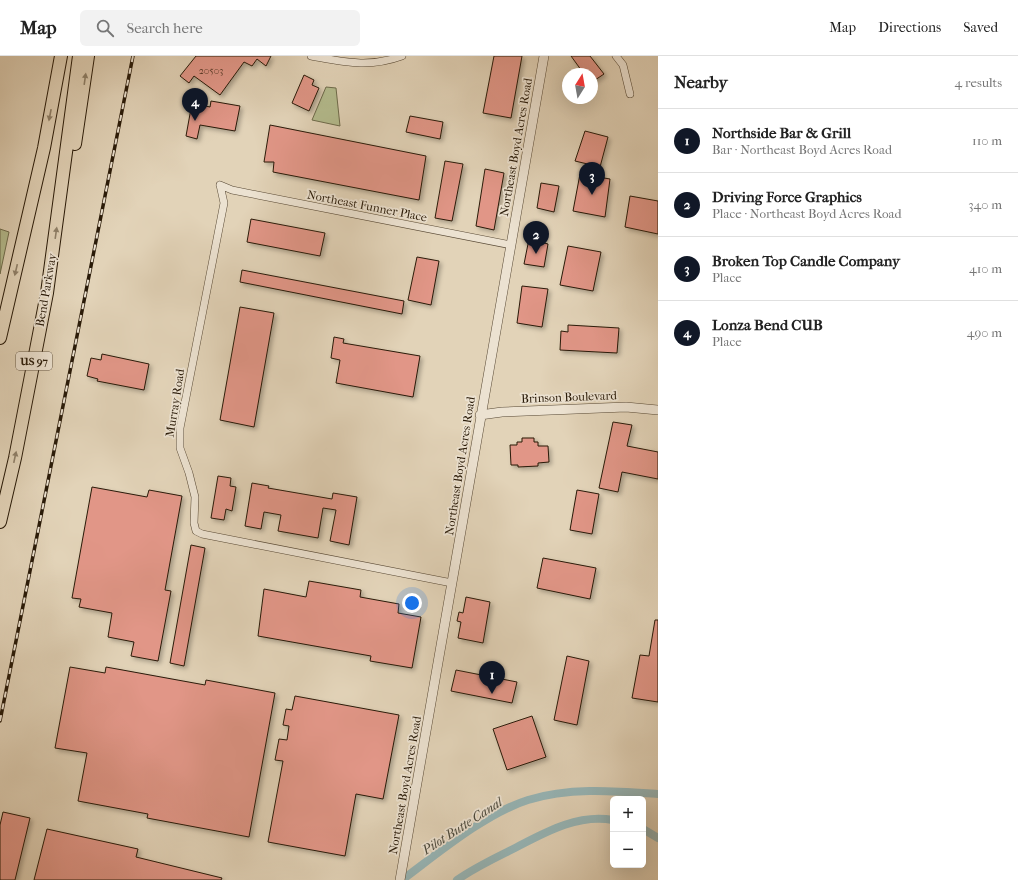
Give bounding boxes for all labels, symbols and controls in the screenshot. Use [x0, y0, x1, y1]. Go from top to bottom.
search box [80, 10, 360, 46]
text: Map [20, 17, 56, 39]
icon: search [94, 17, 116, 39]
text: Search here [126, 19, 203, 37]
text: Map [829, 19, 856, 36]
text: Directions [878, 19, 941, 36]
text: Saved [963, 19, 998, 36]
house number: 20503 [199, 65, 223, 77]
north arrow [562, 68, 598, 104]
text: Nearby [674, 72, 728, 92]
one-way arrow [82, 73, 88, 85]
text: 4 results [955, 75, 1002, 90]
street label: Northeast Boyd Acres Road [497, 76, 535, 217]
pin: 4 [182, 88, 208, 121]
one-way arrow [47, 109, 53, 122]
text: Northside Bar & Grill [712, 124, 851, 142]
text: 1 [685, 133, 689, 148]
text: 110 m [972, 133, 1002, 148]
text: Bar · Northeast Boyd Acres Road [712, 142, 892, 157]
pin: 3 [579, 162, 605, 195]
street label: Northeast Funner Place [306, 188, 428, 225]
text: Driving Force Graphics [712, 188, 862, 206]
text: 2 [684, 197, 690, 212]
text: 340 m [968, 197, 1002, 212]
text: Place · Northeast Boyd Acres Road [712, 206, 902, 221]
pin: 2 [523, 221, 549, 254]
one-way arrow [53, 226, 59, 239]
street label: Bend Parkway [33, 252, 59, 328]
text: Broken Top Candle Company [712, 252, 900, 270]
text: 3 [684, 261, 690, 276]
text: 410 m [969, 261, 1002, 276]
one-way arrow [12, 263, 18, 276]
text: Place [712, 270, 742, 285]
text: Lonza Bend CUB [712, 316, 823, 334]
text: 4 [683, 325, 691, 340]
text: 490 m [967, 325, 1002, 340]
text: Place [712, 334, 742, 349]
road number: US 97 [16, 352, 52, 370]
street label: Murray Road [163, 367, 187, 438]
street label: Brinson Boulevard [521, 388, 618, 406]
street label: Northeast Boyd Acres Road [442, 395, 478, 536]
one-way arrow [12, 451, 18, 463]
your location [402, 593, 422, 613]
pin: 1 [479, 661, 505, 694]
street label: Northeast Boyd Acres Road [386, 714, 424, 855]
water label: Pilot Butte Canal [418, 794, 506, 858]
map controls [610, 796, 646, 868]
button: + [610, 796, 646, 832]
button: − [610, 832, 646, 868]

